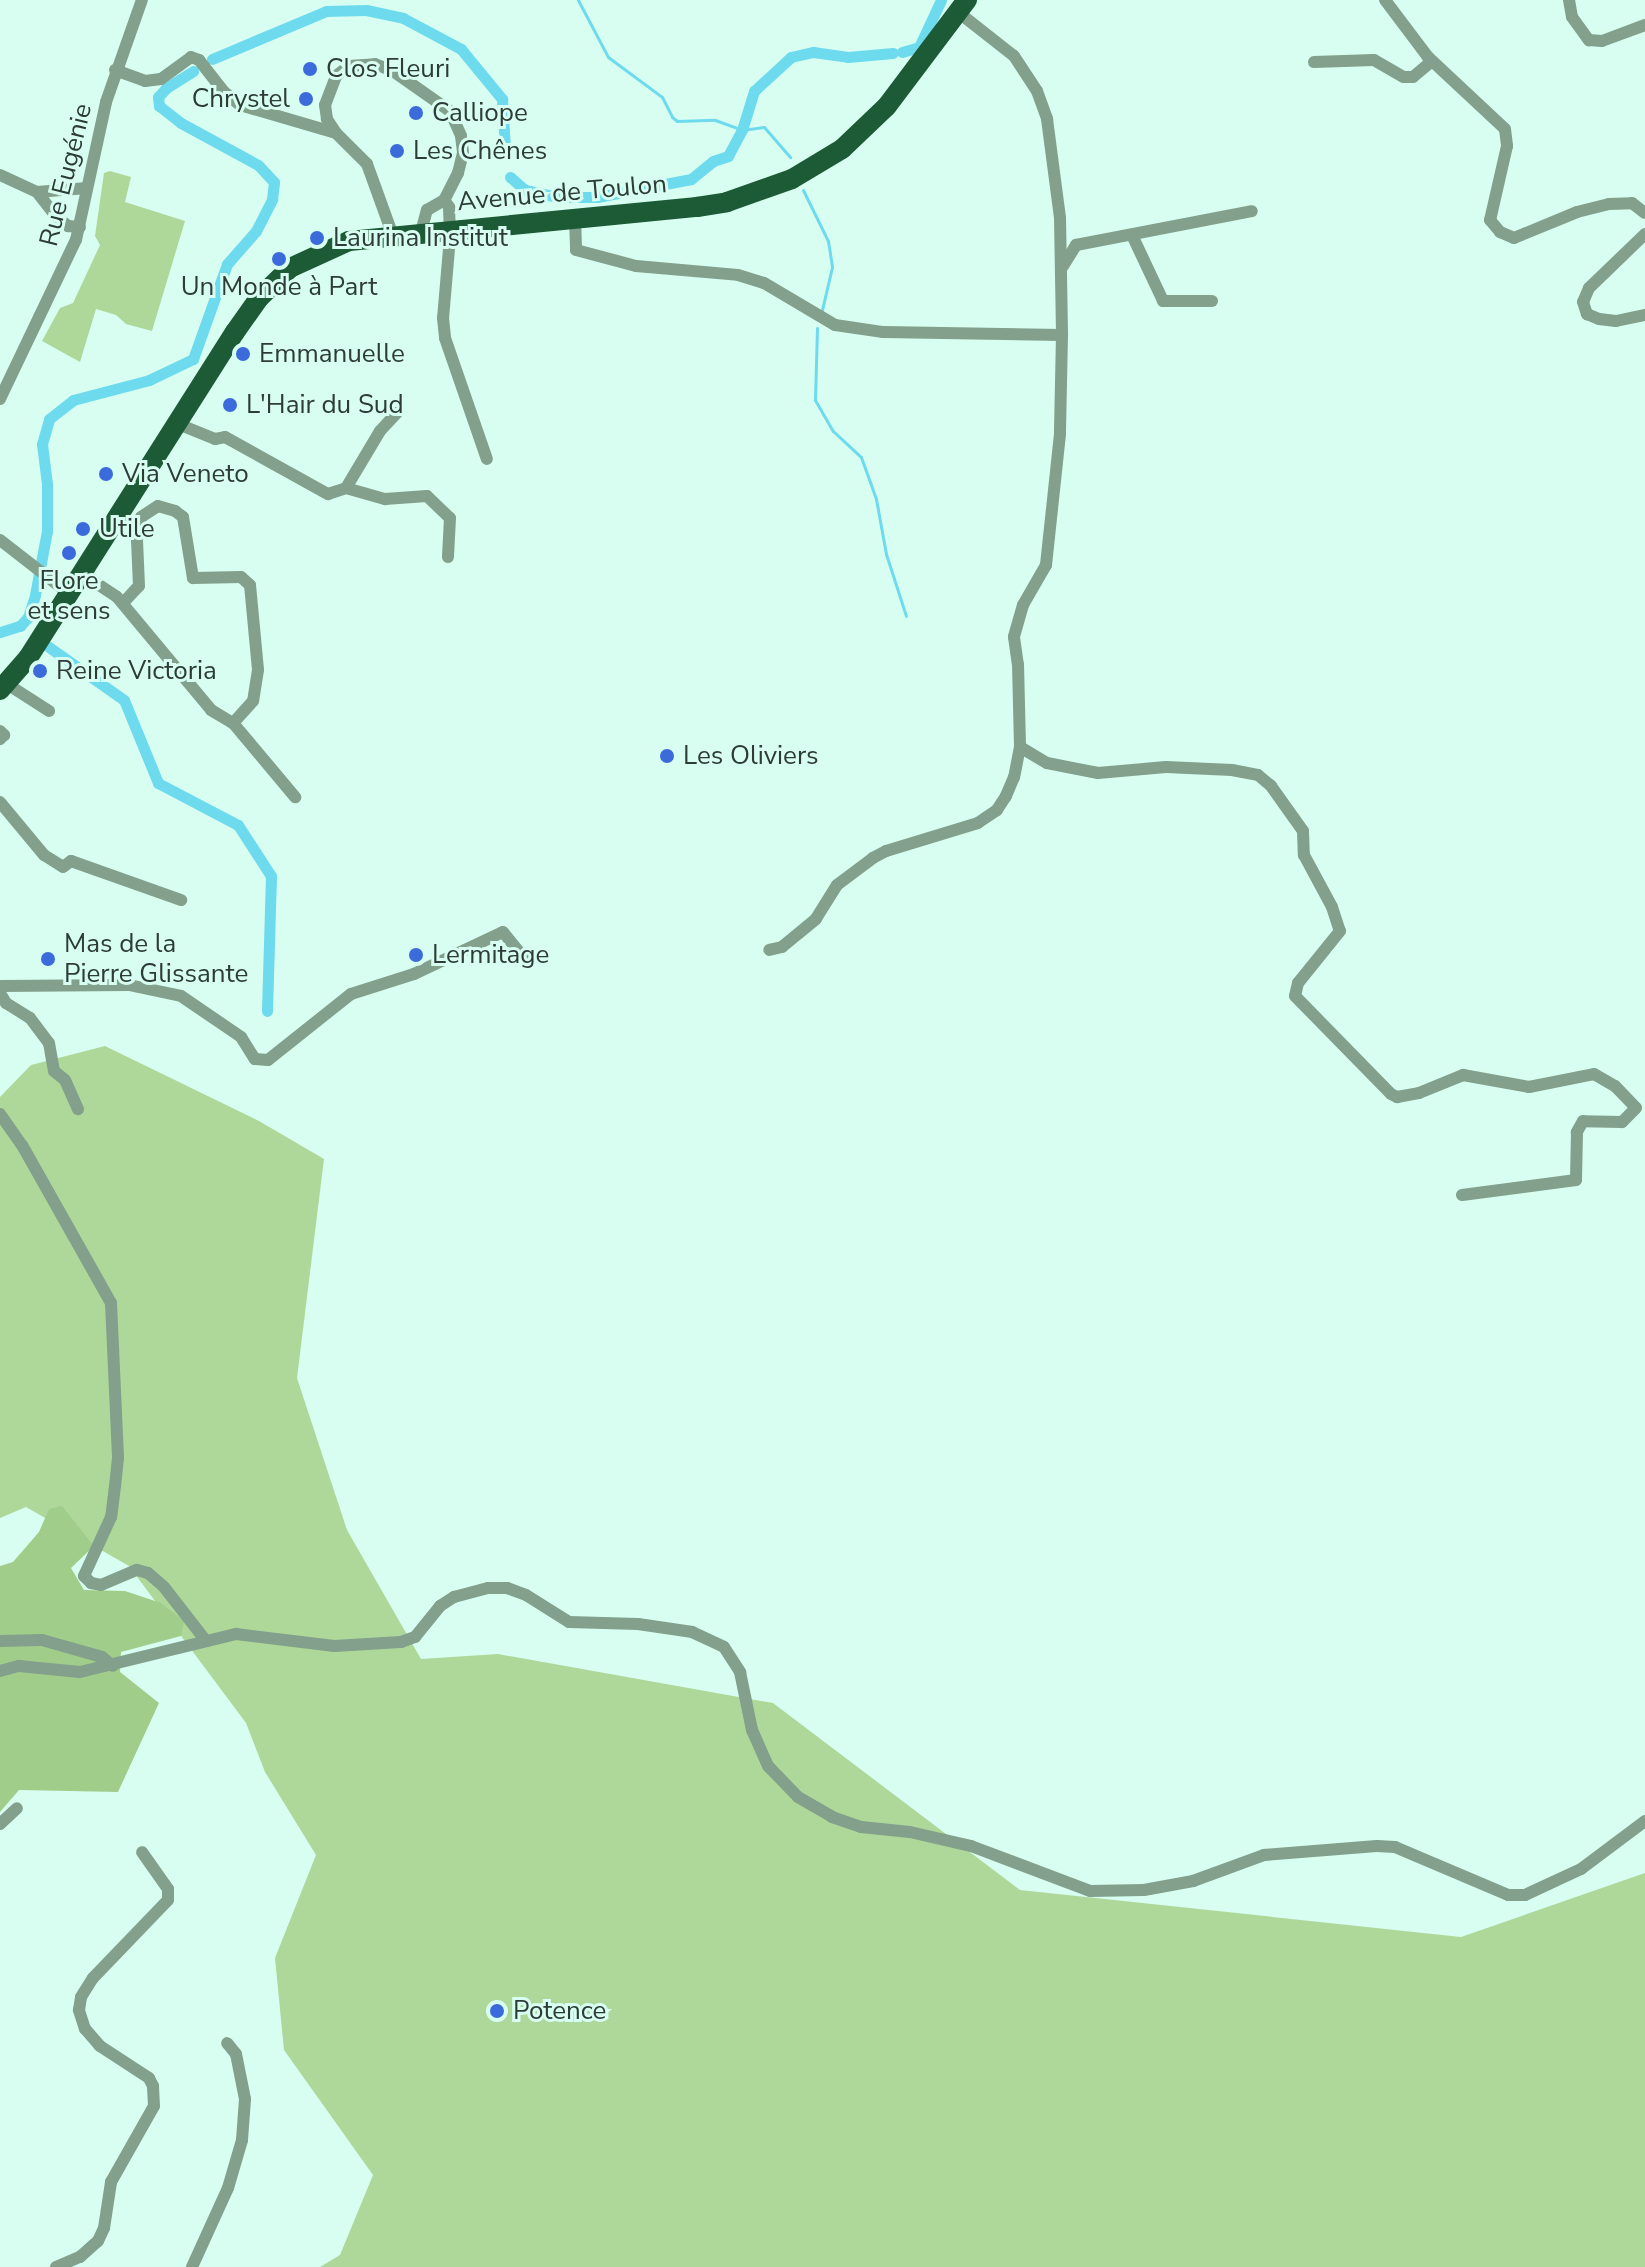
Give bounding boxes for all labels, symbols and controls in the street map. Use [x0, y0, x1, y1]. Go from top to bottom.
place label: Clos Fleuri [326, 53, 450, 85]
marker: Clos Fleuri [301, 60, 319, 78]
place label: Chrystel [192, 83, 290, 115]
marker: Chrystel [297, 90, 315, 108]
place label: Calliope [432, 97, 528, 129]
street label: Rue Eugénie [33, 100, 99, 250]
marker: Calliope [407, 104, 425, 122]
place label: Les Chênes [413, 135, 547, 167]
marker: Les Chênes [388, 142, 406, 160]
street label: Avenue de Toulon [456, 168, 668, 218]
place label: Laurina Institut [333, 222, 508, 254]
marker: Laurina Institut [308, 229, 326, 247]
marker: Un Monde à Part [270, 250, 288, 268]
place label: Un Monde à Part [181, 271, 377, 303]
place label: Emmanuelle [259, 338, 405, 370]
marker: Emmanuelle [234, 345, 252, 363]
place label: L'Hair du Sud [246, 389, 404, 421]
marker: L'Hair du Sud [221, 396, 239, 414]
place label: Via Veneto [122, 458, 249, 490]
marker: Via Veneto [97, 465, 115, 483]
place label: Utile [99, 513, 154, 545]
marker: Utile [74, 520, 92, 538]
marker: Flore et sens [60, 544, 78, 562]
place label: Flore et sens [27, 565, 111, 626]
place label: Reine Victoria [56, 655, 217, 687]
marker: Reine Victoria [31, 662, 49, 680]
place label: Les Oliviers [683, 740, 819, 772]
marker: Les Oliviers [658, 747, 676, 765]
place label: Mas de la Pierre Glissante [64, 928, 248, 990]
place label: Lermitage [432, 939, 549, 971]
marker: Lermitage [407, 946, 425, 964]
marker: Mas de la Pierre Glissante [39, 950, 57, 968]
place label: Potence [513, 1995, 606, 2027]
marker: Potence [488, 2002, 506, 2020]

